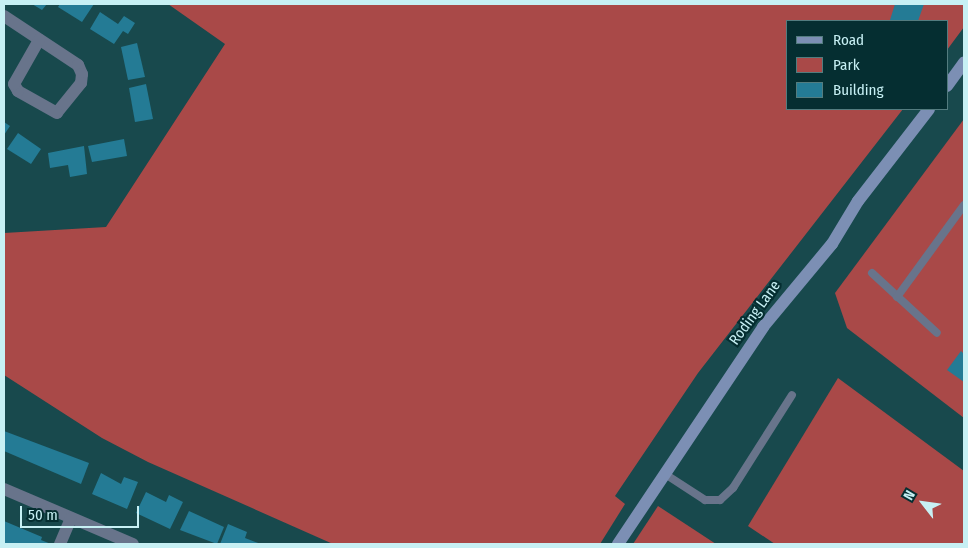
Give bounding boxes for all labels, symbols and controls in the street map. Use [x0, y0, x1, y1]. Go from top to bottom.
legend [786, 20, 948, 110]
text: Road [833, 31, 864, 49]
text: Park [833, 56, 860, 74]
text: Building [833, 81, 884, 99]
street label: Roding Lane [726, 277, 784, 349]
north arrow [898, 478, 948, 528]
text: N [900, 487, 919, 503]
scale bar [22, 496, 141, 528]
text: 50 m [28, 506, 58, 524]

